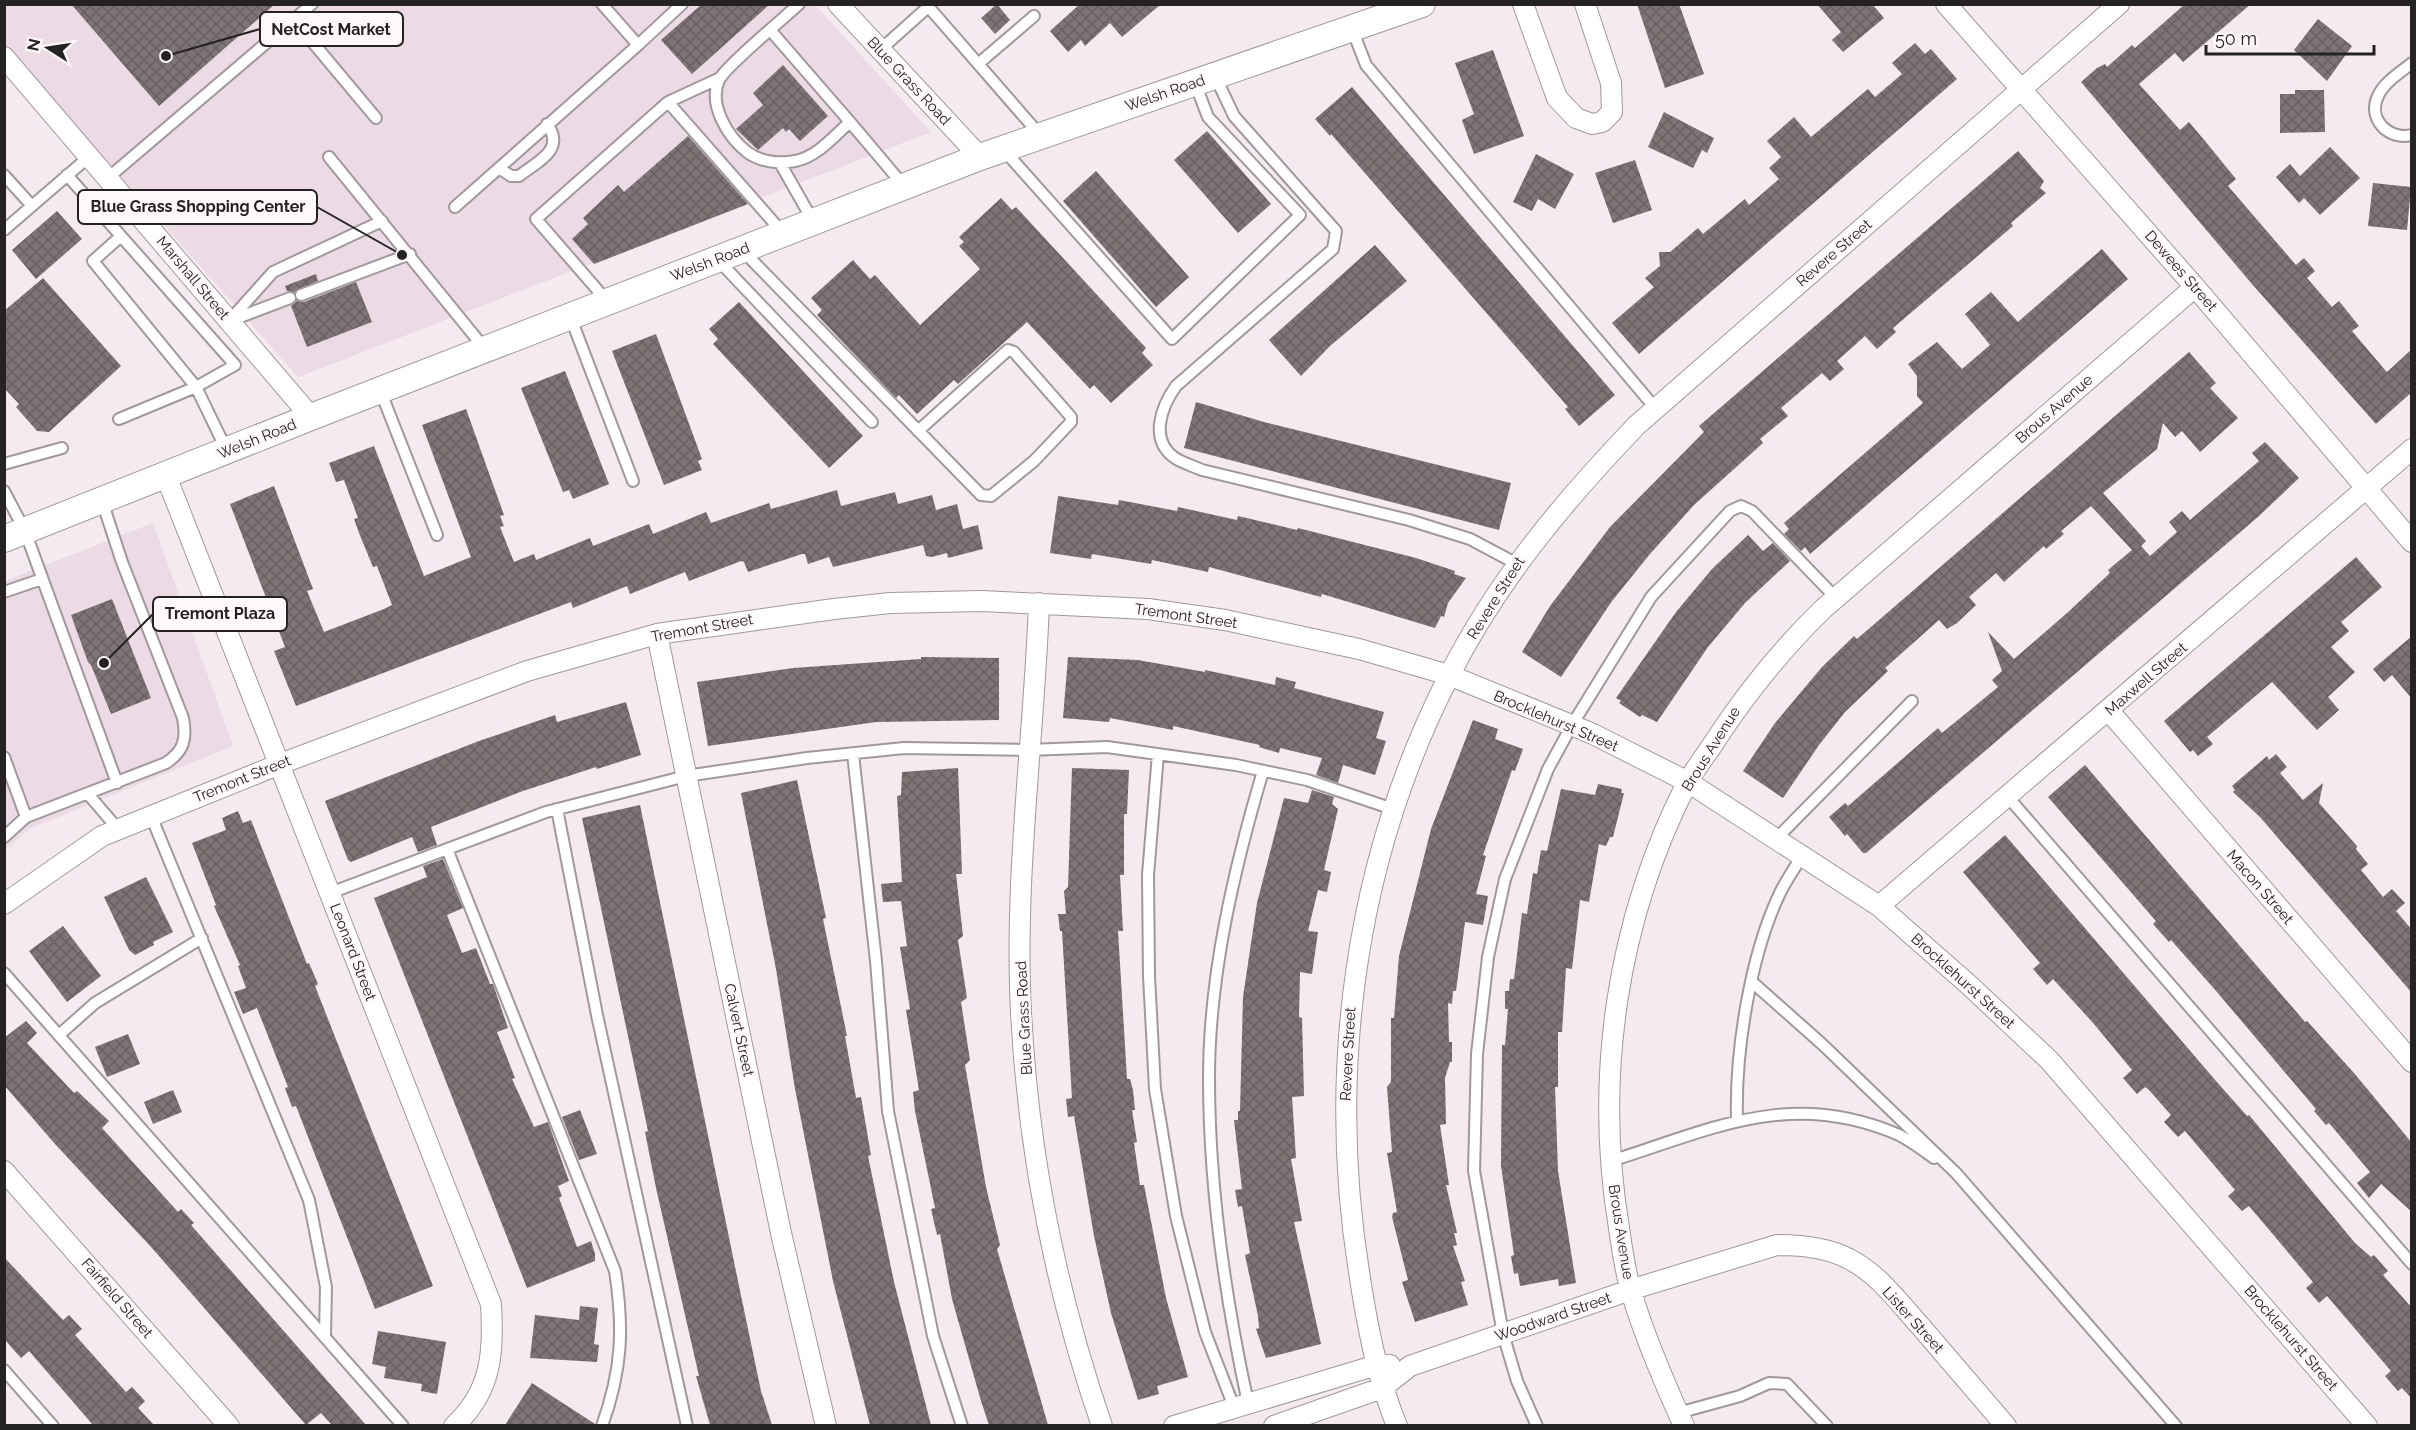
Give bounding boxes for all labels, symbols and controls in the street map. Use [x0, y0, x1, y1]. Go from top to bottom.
callout: NetCost Market [260, 12, 403, 46]
north arrow [18, 18, 78, 78]
scale bar [2206, 18, 2374, 56]
text: NetCost Market [271, 20, 391, 39]
text: 50 m [2215, 28, 2257, 49]
street label: Blue Grass Road [864, 33, 954, 129]
text: N [23, 37, 44, 53]
street label: Welsh Road [1123, 71, 1207, 115]
callout: Blue Grass Shopping Center [78, 190, 317, 224]
text: Blue Grass Shopping Center [91, 197, 305, 216]
street label: Revere Street [1793, 215, 1875, 291]
street label: Dewees Street [2141, 227, 2221, 315]
street label: Marshall Street [153, 232, 233, 324]
street label: Welsh Road [668, 239, 752, 285]
street label: Brous Avenue [2012, 371, 2096, 447]
street label: Welsh Road [215, 415, 299, 463]
street label: Revere Street [1463, 553, 1529, 643]
callout: Tremont Plaza [153, 597, 287, 631]
street label: Tremont Street [1134, 600, 1238, 632]
text: Tremont Plaza [165, 604, 275, 623]
street label: Tremont Street [649, 610, 755, 646]
street label: Maxwell Street [2101, 639, 2191, 719]
street label: Brocklehurst Street [1491, 687, 1621, 755]
street label: Brous Avenue [1678, 703, 1744, 795]
street label: Tremont Street [191, 751, 293, 807]
street label: Macon Street [2223, 846, 2297, 928]
street label: Leonard Street [326, 901, 380, 1003]
street label: Brocklehurst Street [1907, 930, 2019, 1032]
street label: Blue Grass Road [1012, 961, 1036, 1075]
street label: Calvert Street [720, 982, 758, 1078]
street label: Revere Street [1337, 1007, 1359, 1101]
street label: Brous Avenue [1605, 1183, 1637, 1281]
street label: Fairfield Street [77, 1254, 157, 1342]
street label: Brocklehurst Street [2240, 1282, 2342, 1394]
street label: Lister Street [1878, 1283, 1948, 1357]
street label: Woodward Street [1492, 1289, 1614, 1345]

